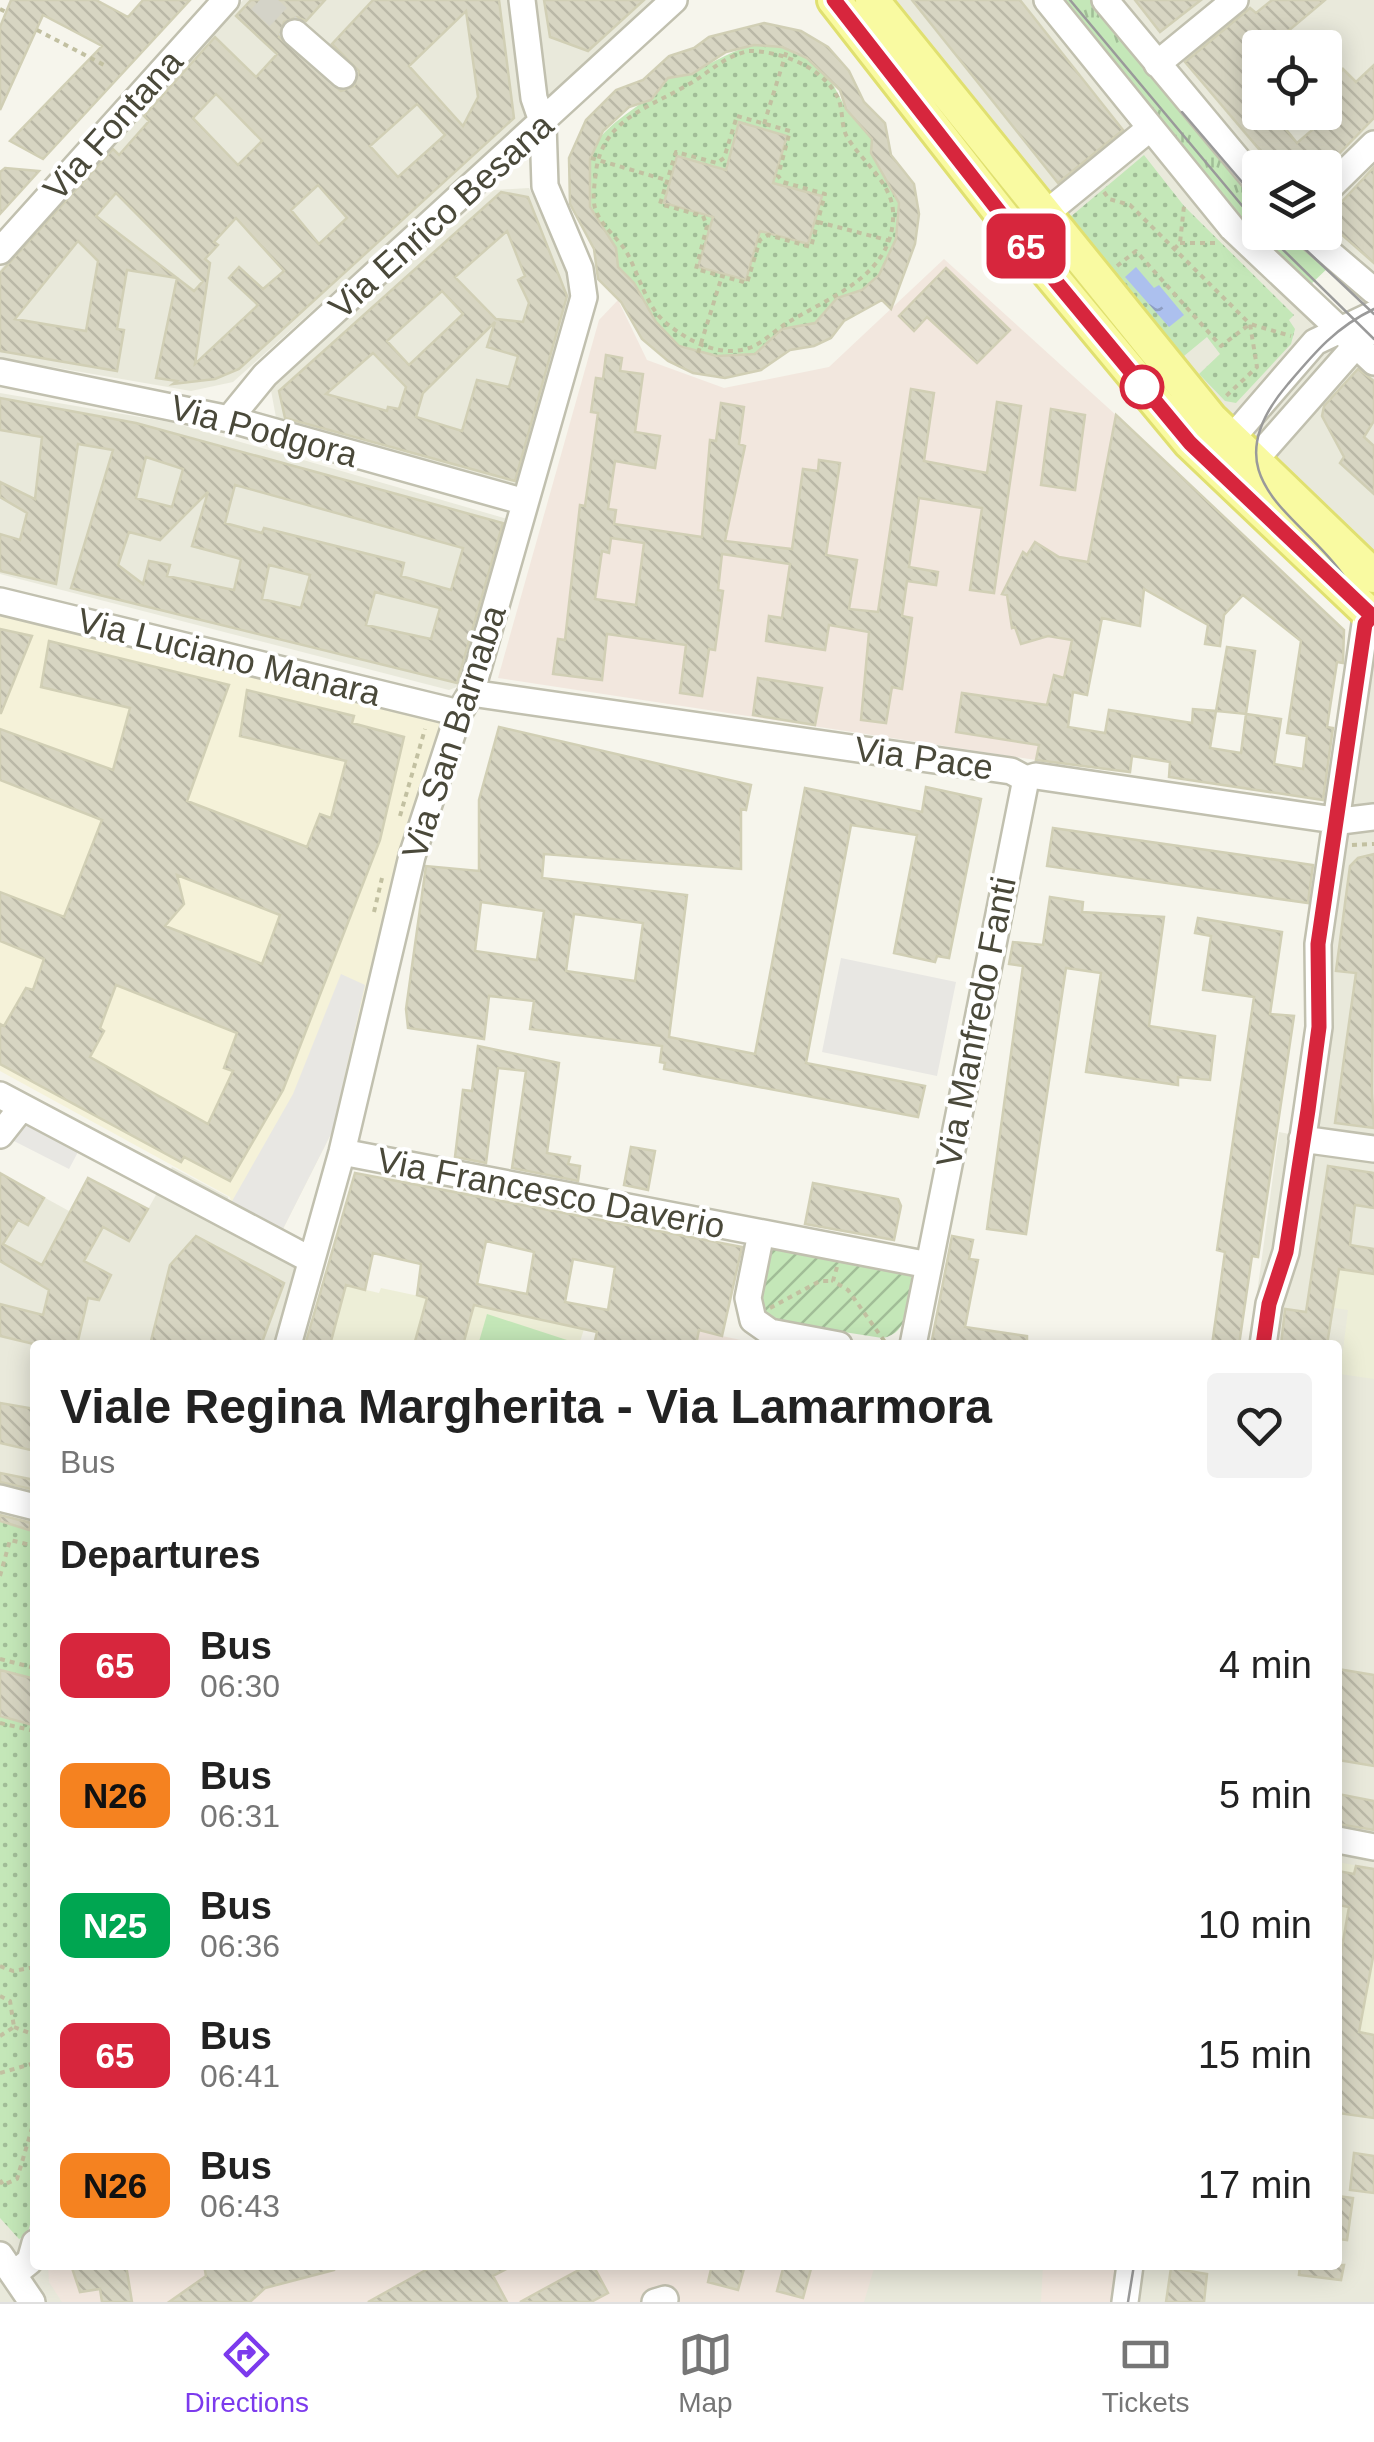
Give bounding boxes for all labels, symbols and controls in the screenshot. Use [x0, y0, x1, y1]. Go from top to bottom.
map controls [1242, 30, 1342, 250]
button: locate [1242, 30, 1342, 130]
street label: Via Fontana [35, 41, 190, 208]
street label: Via Enrico Besana [321, 105, 561, 326]
button: layers [1242, 150, 1342, 250]
line badge: 65 [981, 214, 1071, 278]
text: 65 [1007, 227, 1045, 266]
unlabelled marker [1121, 366, 1163, 408]
street label: Via Podgora [166, 387, 362, 474]
street label: Via Luciano Manara [74, 600, 385, 713]
street label: Via San Barnaba [394, 600, 513, 863]
street label: Via Pace [852, 728, 996, 787]
street label: Via Manfredo Fanti [928, 873, 1023, 1170]
street label: Via Francesco Daverio [374, 1140, 728, 1245]
button: heart [1207, 1373, 1312, 1478]
text: Viale Regina Margherita - Via Lamarmora [60, 1380, 992, 1433]
text: Bus [60, 1444, 115, 1480]
text: Departures [60, 1534, 261, 1576]
text: Bus [200, 1625, 272, 1667]
text: 4 min [1219, 1644, 1312, 1686]
text: 65 [96, 1646, 134, 1685]
text: 06:30 [200, 1668, 280, 1704]
text: Bus [200, 1755, 272, 1797]
text: 5 min [1219, 1774, 1312, 1816]
text: N26 [83, 1776, 147, 1815]
text: 06:31 [200, 1798, 280, 1834]
text: Bus [200, 1885, 272, 1927]
text: 10 min [1198, 1904, 1312, 1946]
text: N25 [83, 1906, 147, 1945]
text: 06:36 [200, 1928, 280, 1964]
text: Bus [200, 2015, 272, 2057]
text: 15 min [1198, 2034, 1312, 2076]
text: 65 [96, 2036, 134, 2075]
text: 06:41 [200, 2058, 280, 2094]
text: Bus [200, 2145, 272, 2187]
text: 17 min [1198, 2164, 1312, 2206]
text: N26 [83, 2166, 147, 2205]
text: 06:43 [200, 2188, 280, 2224]
tab: Directions [184, 2327, 309, 2419]
tab: Map [678, 2327, 733, 2419]
tab: Tickets [1102, 2327, 1190, 2419]

